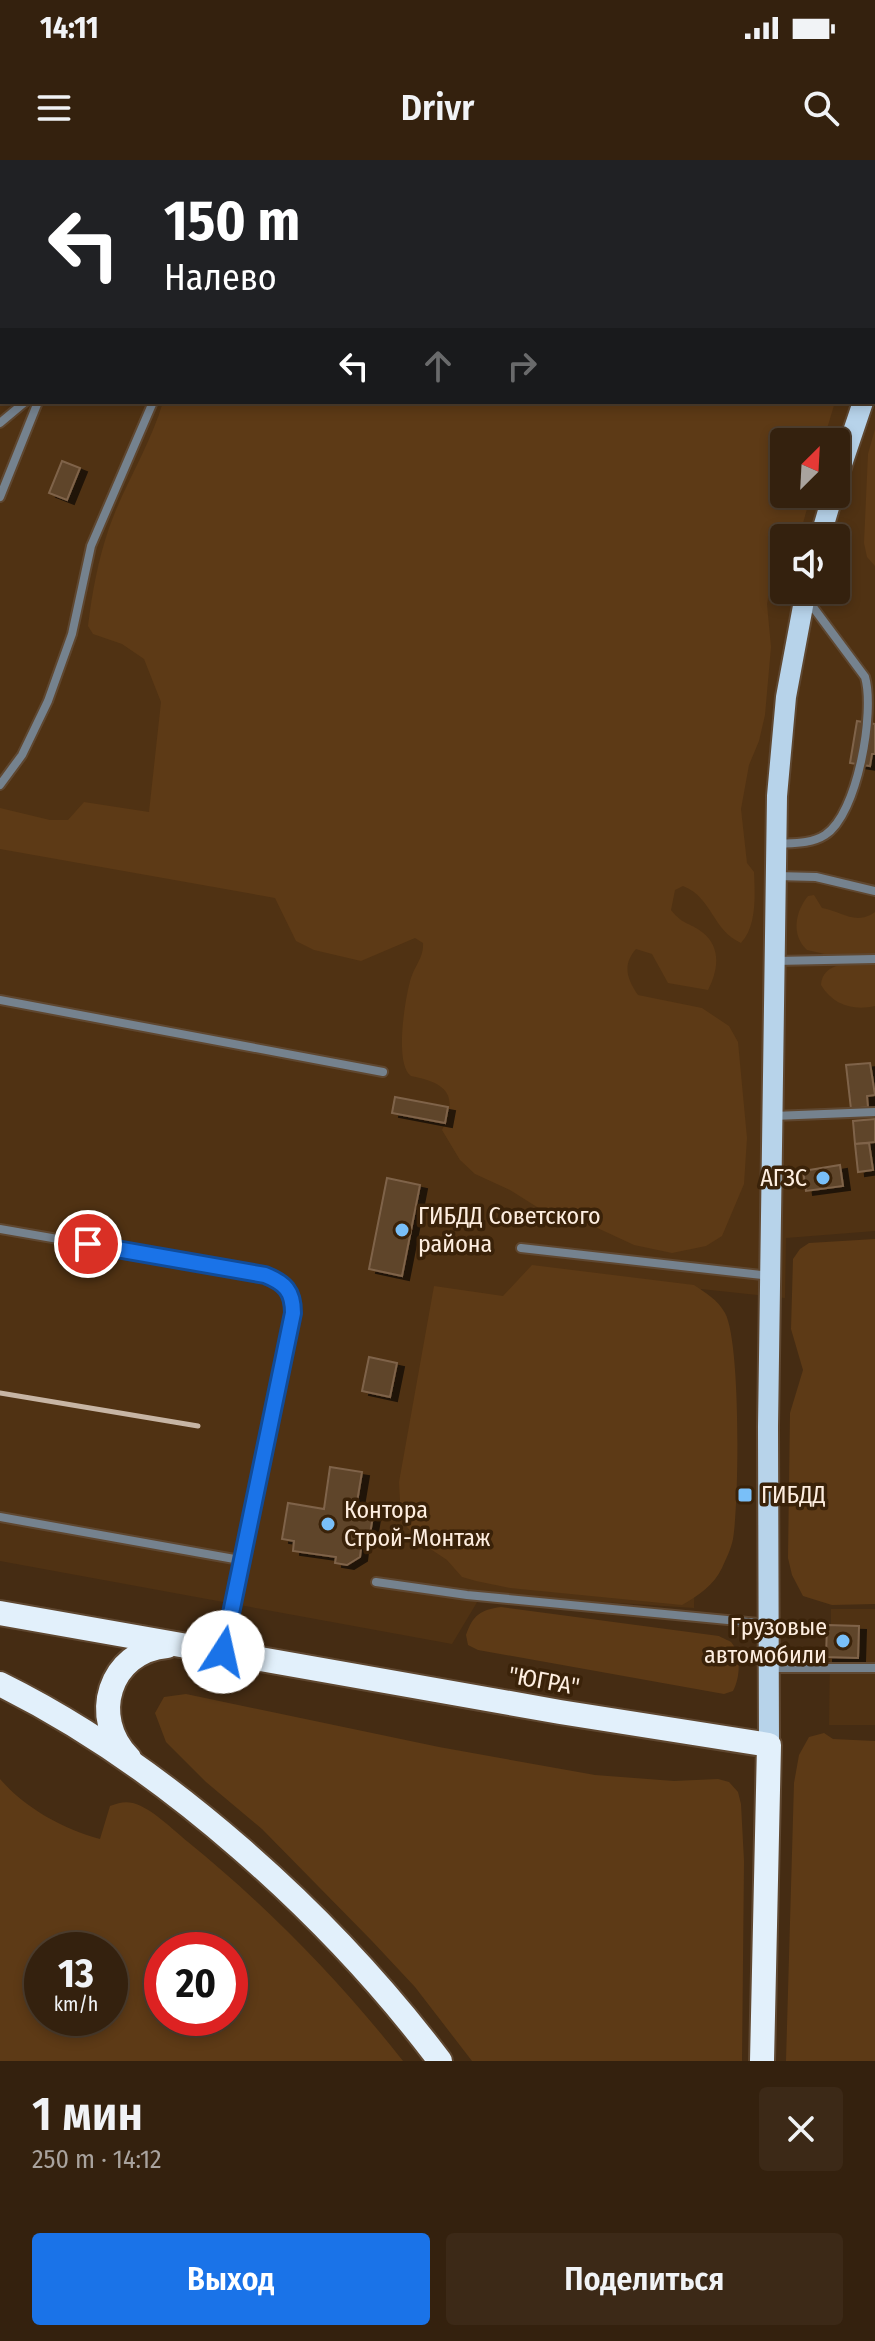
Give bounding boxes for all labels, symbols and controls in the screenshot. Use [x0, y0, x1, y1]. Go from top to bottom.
text: 14:11 [40, 10, 99, 46]
icon: menu [32, 86, 76, 130]
text: Drivr [401, 86, 474, 130]
icon: search [799, 86, 843, 130]
text: 150 m [164, 188, 300, 255]
icon: left [32, 192, 136, 296]
text: Налево [164, 256, 277, 300]
icon: left [332, 344, 376, 388]
icon: ahead [416, 344, 460, 388]
icon: right [500, 344, 544, 388]
north arrow [770, 428, 850, 508]
map controls [770, 428, 850, 604]
button: sound [770, 524, 850, 604]
place label: АГЗС [760, 1164, 807, 1192]
marker: АГЗС [814, 1169, 832, 1187]
place label: ГИБДД Советского района [418, 1202, 601, 1258]
pin [54, 1210, 122, 1278]
marker: ГИБДД Советского района [393, 1221, 411, 1239]
icon: arrive [66, 1222, 110, 1266]
place label: ГИБДД [761, 1481, 826, 1509]
marker: ГИБДД [736, 1486, 754, 1504]
place label: Контора Строй-Монтаж [344, 1496, 491, 1552]
marker: Контора Строй-Монтаж [319, 1515, 337, 1533]
position arrow [181, 1610, 265, 1694]
place label: Грузовые автомобили [704, 1613, 827, 1669]
marker: Грузовые автомобили [834, 1632, 852, 1650]
street label: "ЮГРА" [506, 1661, 582, 1701]
speed limit sign: 20 [144, 1932, 248, 2036]
text: 13 [58, 1950, 94, 1998]
text: km/h [54, 1992, 98, 2016]
text: 1 мин [32, 2085, 143, 2143]
button: close [759, 2087, 843, 2171]
text: 250 m · 14:12 [32, 2144, 162, 2175]
button: Выход [32, 2233, 430, 2325]
button: Поделиться [446, 2233, 843, 2325]

